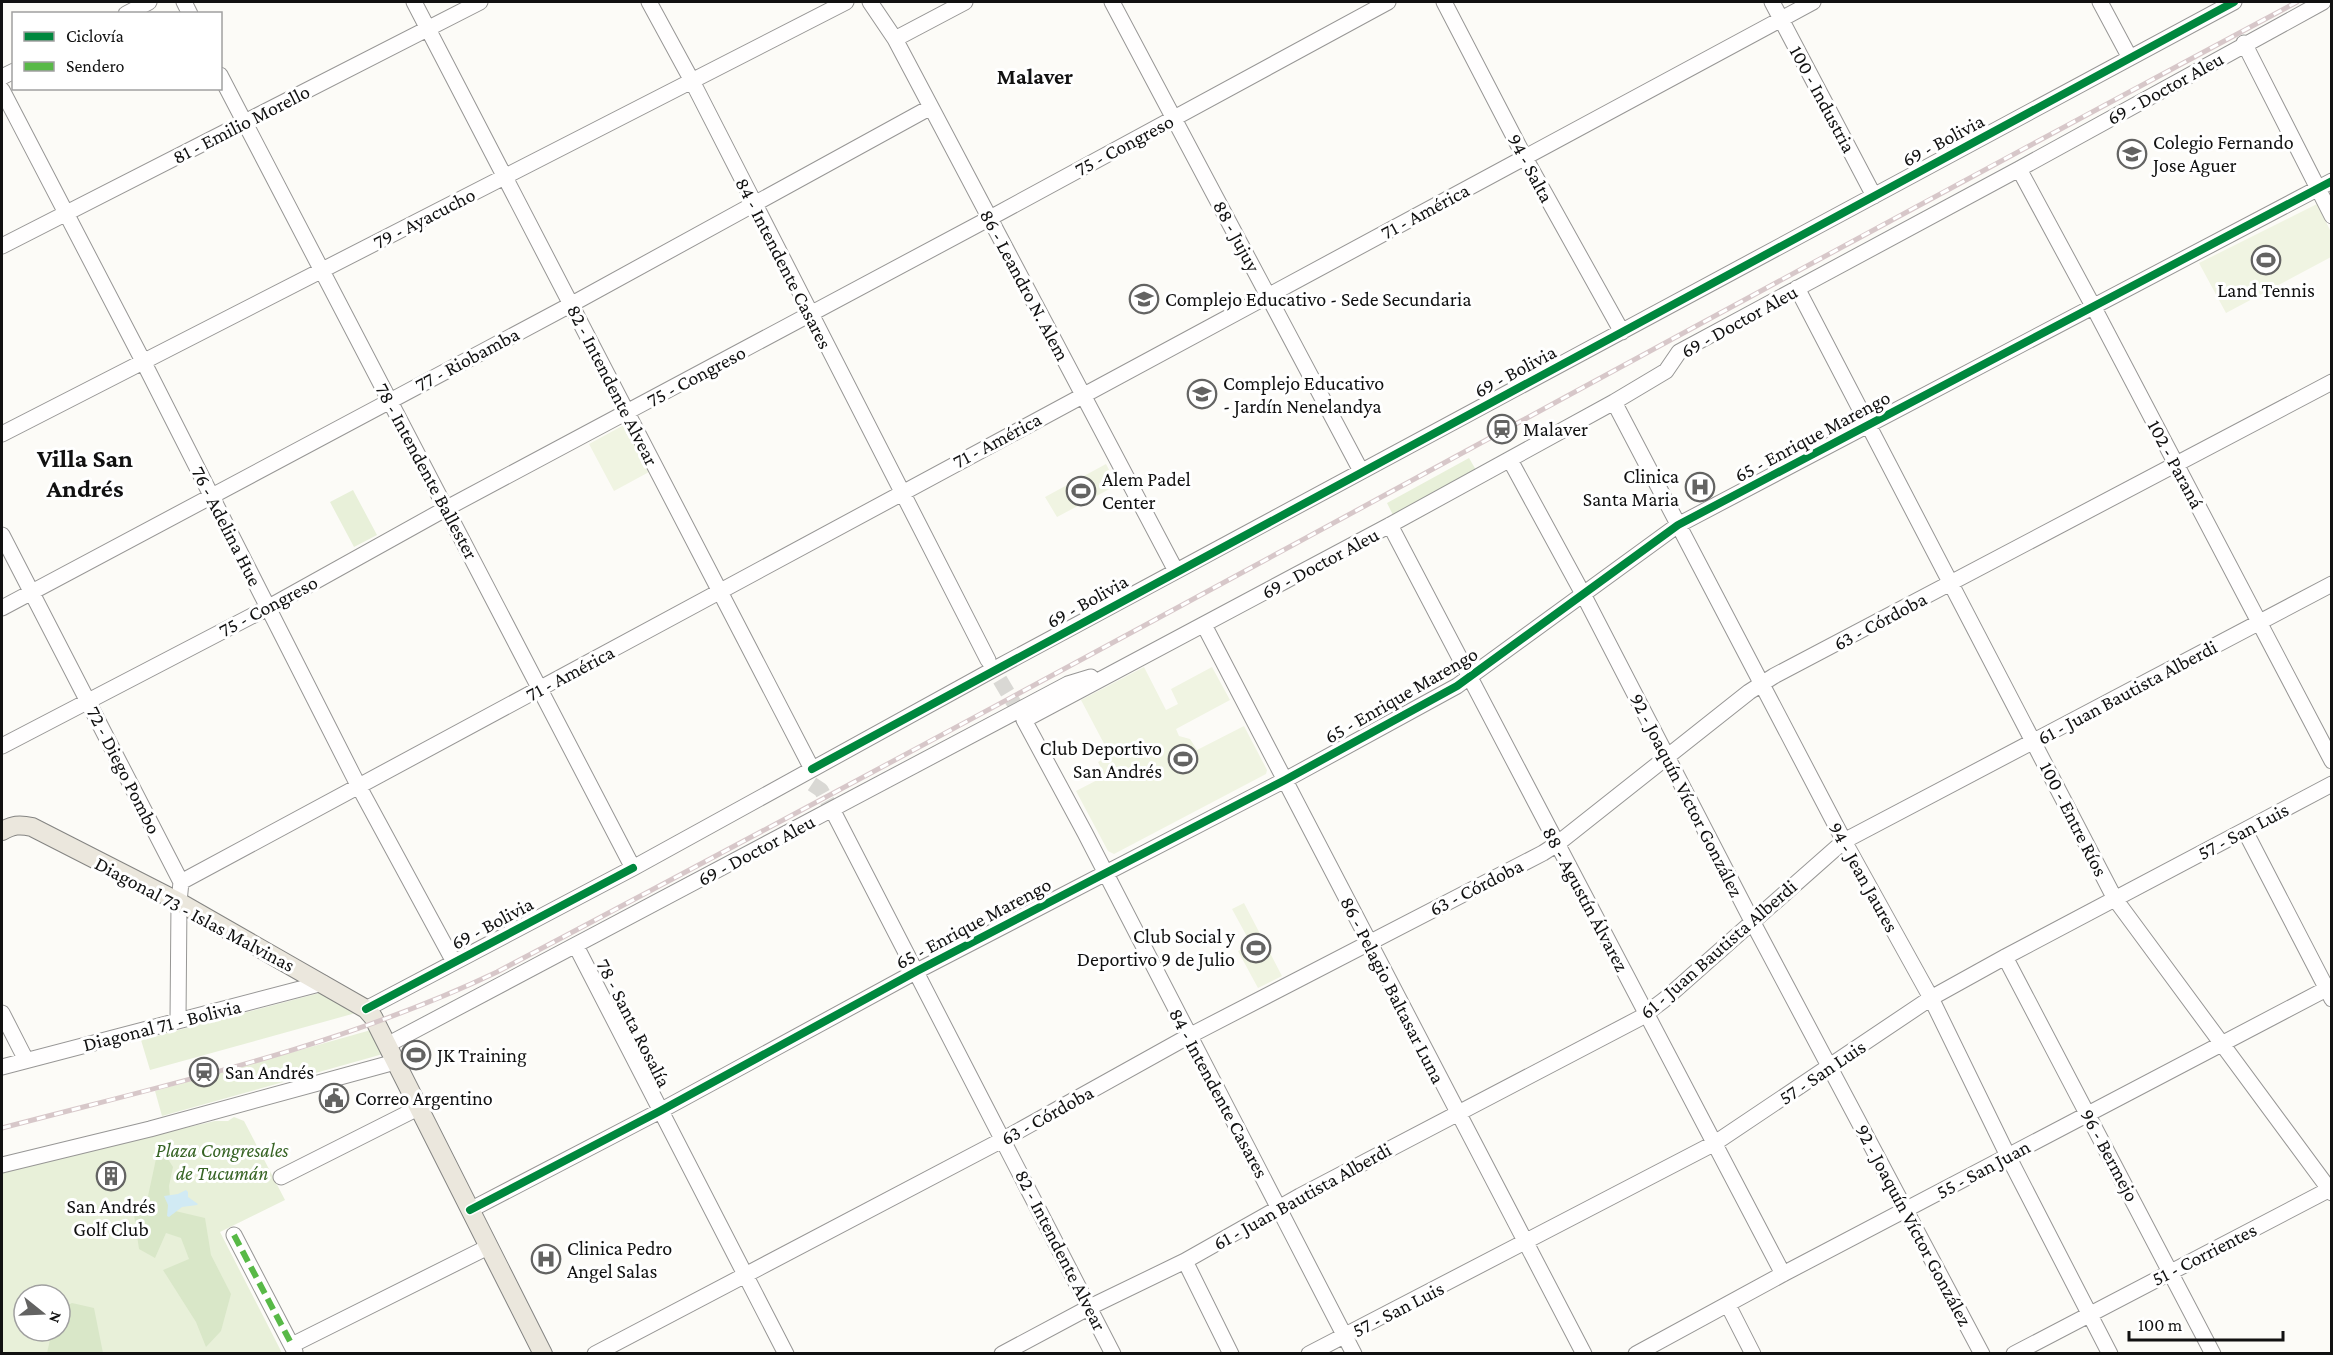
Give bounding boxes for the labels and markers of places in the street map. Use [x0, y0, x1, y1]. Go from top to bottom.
place label: Colegio Fernando Jose Aguer [2151, 131, 2294, 177]
school or university icon: Colegio Fernando Jose Aguer [2116, 138, 2148, 170]
sports icon: Land Tennis [2250, 244, 2282, 276]
place label: Land Tennis [2217, 279, 2315, 301]
school or university icon: Complejo Educativo - Sede Secundaria [1128, 283, 1160, 315]
place label: Complejo Educativo - Sede Secundaria [1165, 288, 1471, 311]
place label: Complejo Educativo - Jardín Nenelandya [1223, 372, 1384, 418]
school or university icon: Complejo Educativo - Jardín Nenelandya [1186, 378, 1218, 410]
station icon: Malaver [1486, 413, 1518, 445]
place label: Malaver [1523, 418, 1588, 440]
place label: Clinica Santa Maria [1583, 465, 1679, 510]
place label: Alem Padel Center [1102, 468, 1191, 513]
hospital icon: Clinica Santa Maria [1684, 471, 1716, 503]
sports icon: Alem Padel Center [1065, 475, 1097, 507]
place label: Club Deportivo San Andrés [1040, 737, 1162, 782]
sports icon: Club Deportivo San Andrés [1167, 743, 1199, 775]
place label: Club Social y Deportivo 9 de Julio [1077, 925, 1236, 971]
sports icon: Club Social y Deportivo 9 de Julio [1240, 932, 1272, 964]
sports icon: JK Training [400, 1039, 432, 1071]
place label: JK Training [435, 1044, 527, 1067]
station icon: San Andrés [188, 1056, 220, 1088]
place label: San Andrés [225, 1061, 314, 1083]
public building icon: Correo Argentino [318, 1082, 350, 1114]
place label: Correo Argentino [355, 1087, 493, 1110]
building icon: San Andrés Golf Club [95, 1160, 127, 1192]
place label: San Andrés Golf Club [66, 1195, 156, 1240]
place label: Clinica Pedro Angel Salas [567, 1237, 672, 1283]
hospital icon: Clinica Pedro Angel Salas [530, 1243, 562, 1275]

